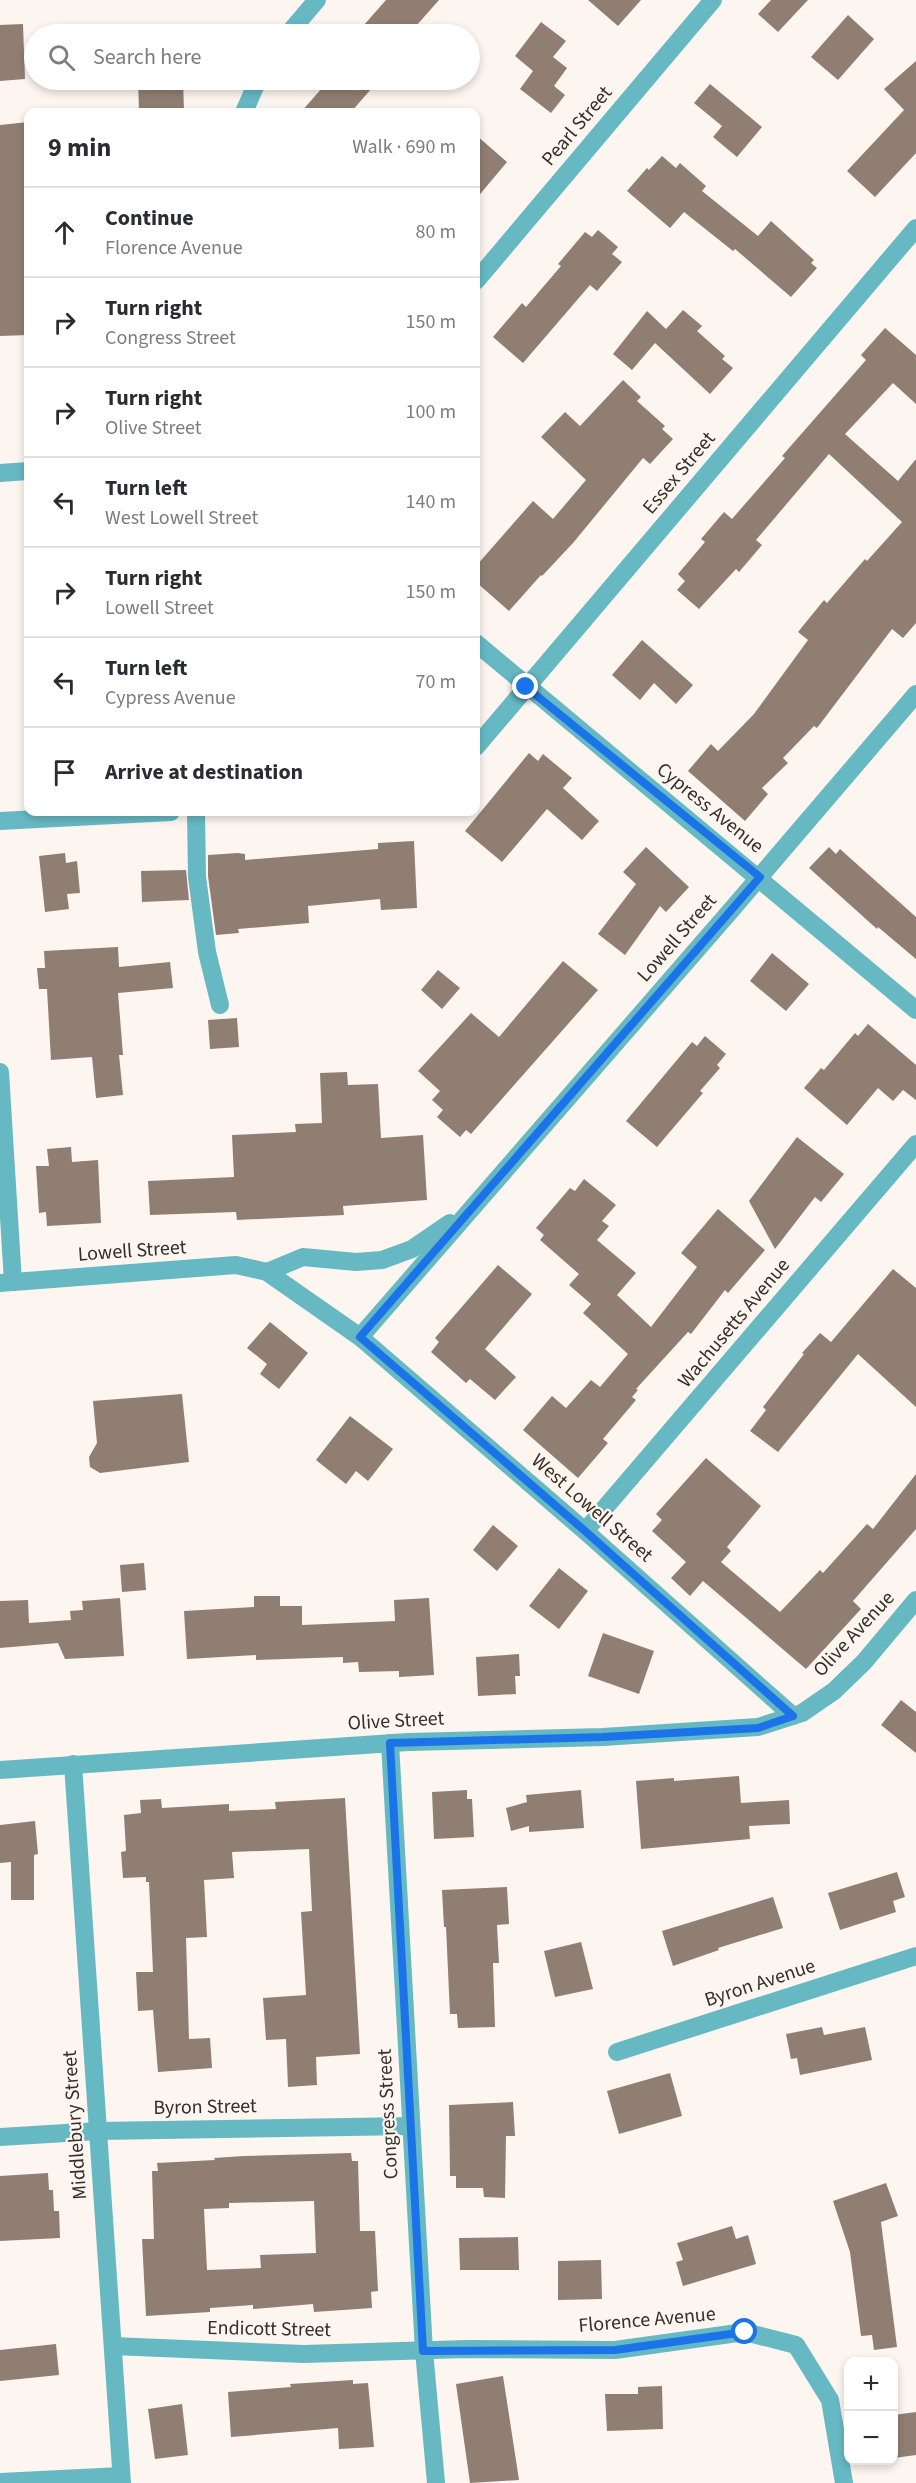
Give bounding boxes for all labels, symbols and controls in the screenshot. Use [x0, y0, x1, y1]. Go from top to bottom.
search box [24, 24, 480, 90]
icon: search [45, 41, 78, 74]
text: Search here [93, 41, 201, 73]
street label: Pearl Street [535, 80, 619, 172]
text: 9 min [48, 129, 111, 166]
text: Walk · 690 m [352, 133, 456, 161]
text: Continue [105, 202, 194, 234]
icon: ahead [48, 216, 81, 249]
text: 80 m [416, 218, 456, 246]
text: Florence Avenue [105, 234, 243, 262]
text: Turn right [105, 292, 202, 324]
icon: right [48, 306, 81, 339]
text: 150 m [406, 308, 456, 336]
text: Congress Street [105, 324, 236, 352]
text: Turn right [105, 382, 202, 414]
icon: right [48, 396, 81, 429]
text: 100 m [406, 398, 456, 426]
text: Olive Street [105, 414, 202, 442]
street label: Essex Street [636, 425, 722, 520]
text: Turn left [105, 472, 187, 504]
icon: left [48, 486, 81, 519]
text: 140 m [406, 488, 456, 516]
text: West Lowell Street [105, 504, 258, 532]
text: Turn right [105, 562, 202, 594]
icon: right [48, 576, 81, 609]
text: 150 m [406, 578, 456, 606]
text: Lowell Street [105, 594, 214, 622]
text: Turn left [105, 652, 187, 684]
icon: left [48, 666, 81, 699]
text: 70 m [416, 668, 456, 696]
route end [512, 673, 538, 699]
text: Cypress Avenue [105, 684, 236, 712]
icon: arrive [48, 756, 81, 789]
text: Arrive at destination [105, 756, 303, 788]
street label: Cypress Avenue [650, 756, 770, 860]
street label: Lowell Street [631, 888, 723, 988]
street label: Lowell Street [77, 1233, 187, 1269]
street label: Wachusetts Avenue [671, 1252, 797, 1394]
street label: West Lowell Street [525, 1447, 659, 1569]
street label: Olive Avenue [807, 1585, 901, 1683]
street label: Olive Street [347, 1704, 445, 1738]
street label: Byron Avenue [701, 1952, 819, 2014]
street label: Congress Street [371, 2048, 405, 2180]
street label: Middlebury Street [56, 2049, 94, 2201]
street label: Byron Street [153, 2092, 257, 2122]
street label: Florence Avenue [577, 2300, 717, 2340]
street label: Endicott Street [207, 2314, 331, 2344]
route start [731, 2318, 757, 2344]
map controls [844, 2357, 898, 2465]
button: + [844, 2357, 898, 2411]
button: − [844, 2411, 898, 2465]

